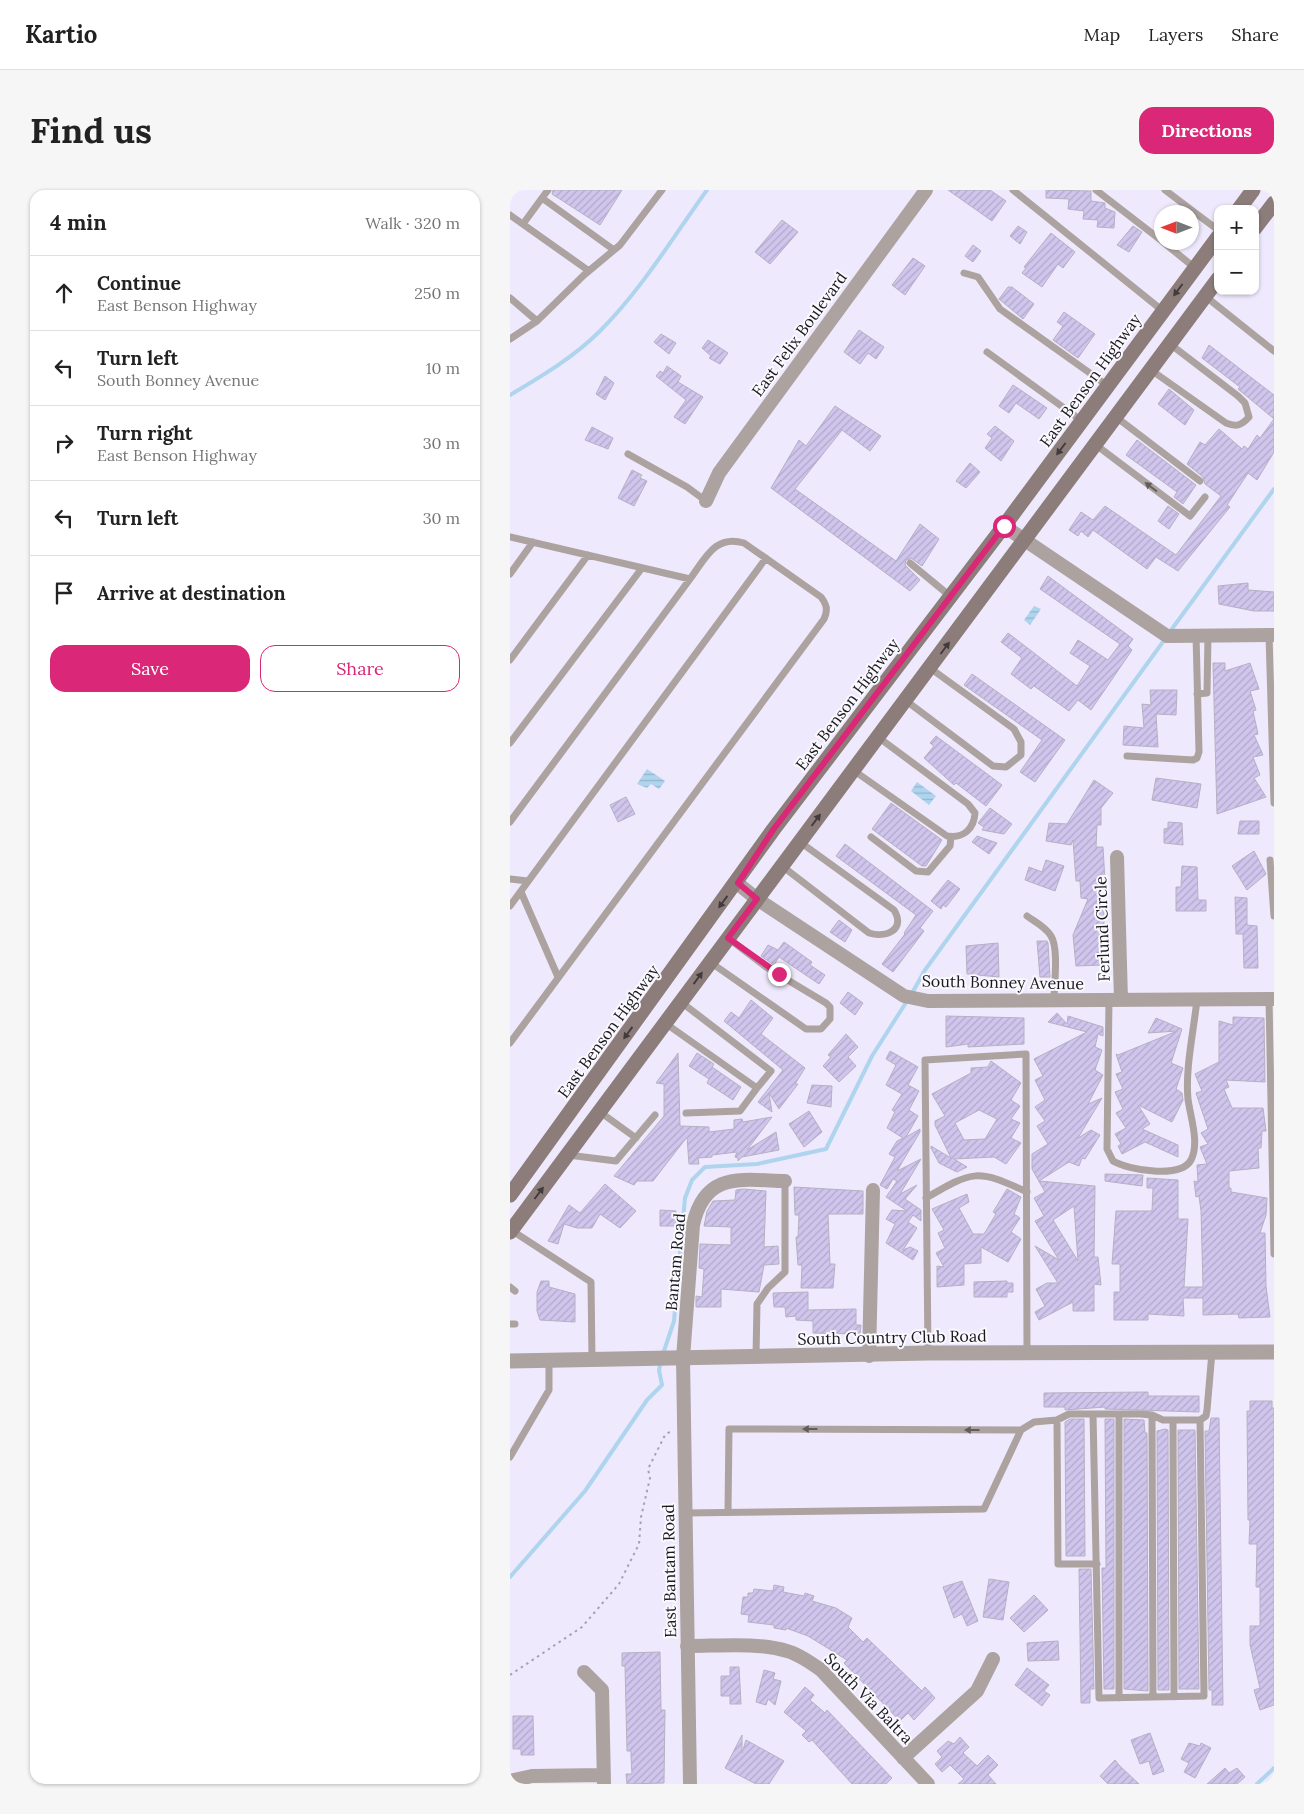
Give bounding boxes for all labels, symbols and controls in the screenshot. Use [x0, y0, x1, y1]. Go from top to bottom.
text: Kartio [25, 19, 97, 50]
text: Map [1084, 23, 1120, 46]
text: Layers [1148, 23, 1203, 46]
text: Share [1231, 23, 1279, 46]
button: Directions [1139, 107, 1274, 154]
text: Find us [30, 108, 152, 153]
north arrow [1154, 205, 1199, 250]
map controls [1214, 205, 1259, 295]
button: + [1214, 205, 1259, 250]
text: 4 min [50, 209, 107, 236]
text: Walk · 320 m [365, 213, 460, 233]
button: − [1214, 250, 1259, 295]
street label: East Felix Boulevard [747, 267, 851, 400]
text: Continue [97, 271, 181, 295]
icon: ahead [50, 279, 78, 307]
text: 250 m [414, 283, 460, 303]
one-way arrow [1173, 283, 1184, 296]
text: East Benson Highway [97, 295, 257, 315]
street label: East Benson Highway [1035, 309, 1145, 451]
text: Turn left [97, 346, 178, 370]
icon: left [50, 354, 78, 382]
text: 10 m [426, 358, 460, 378]
text: South Bonney Avenue [97, 370, 259, 390]
text: Turn right [97, 421, 193, 445]
icon: right [50, 429, 78, 457]
text: 30 m [423, 433, 460, 453]
one-way arrow [1056, 442, 1066, 456]
text: East Benson Highway [97, 445, 257, 465]
one-way arrow [1145, 481, 1158, 492]
icon: left [50, 504, 78, 532]
text: Turn left [97, 506, 178, 530]
text: 30 m [423, 508, 460, 528]
route start [993, 515, 1016, 538]
icon: arrive [50, 579, 78, 607]
text: Arrive at destination [97, 581, 286, 605]
street label: East Benson Highway [791, 634, 903, 774]
one-way arrow [940, 641, 950, 655]
button: Save [50, 645, 250, 692]
button: Share [260, 645, 460, 692]
one-way arrow [810, 814, 821, 827]
street label: Ferlund Circle [1090, 876, 1114, 982]
one-way arrow [718, 895, 728, 909]
street label: East Benson Highway [553, 960, 663, 1102]
route end [768, 963, 791, 986]
one-way arrow [693, 971, 703, 985]
street label: South Bonney Avenue [922, 971, 1085, 993]
one-way arrow [623, 1027, 633, 1040]
one-way arrow [534, 1186, 544, 1200]
street label: Bantam Road [661, 1212, 689, 1312]
street label: South Country Club Road [797, 1325, 987, 1349]
one-way arrow [801, 1425, 817, 1433]
one-way arrow [964, 1426, 980, 1434]
street label: East Bantam Road [658, 1503, 680, 1638]
street label: South Via Baltra [820, 1648, 918, 1748]

